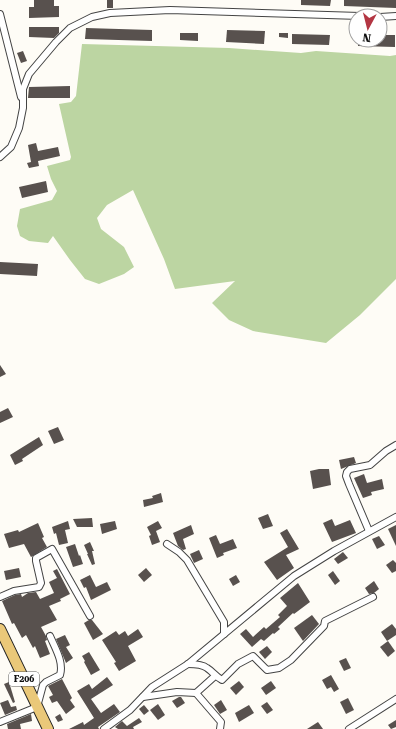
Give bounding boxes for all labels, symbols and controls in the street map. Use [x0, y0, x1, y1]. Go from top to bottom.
north arrow [348, 8, 388, 48]
text: N [361, 30, 372, 44]
road number: F206 [9, 672, 39, 686]

